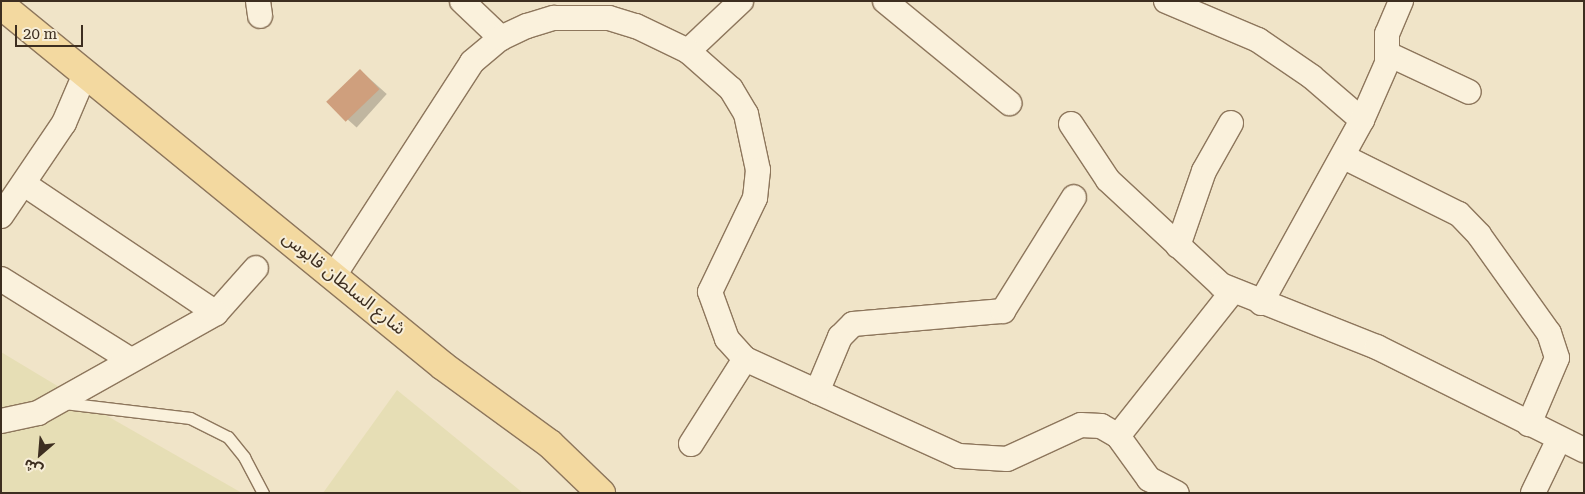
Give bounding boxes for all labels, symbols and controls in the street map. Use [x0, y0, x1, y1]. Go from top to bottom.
scale bar [18, 15, 85, 47]
text: 20 m [23, 25, 57, 43]
street label: شارع السلطان قابوس [278, 227, 410, 339]
north arrow [15, 429, 65, 479]
text: ش [21, 456, 45, 479]

